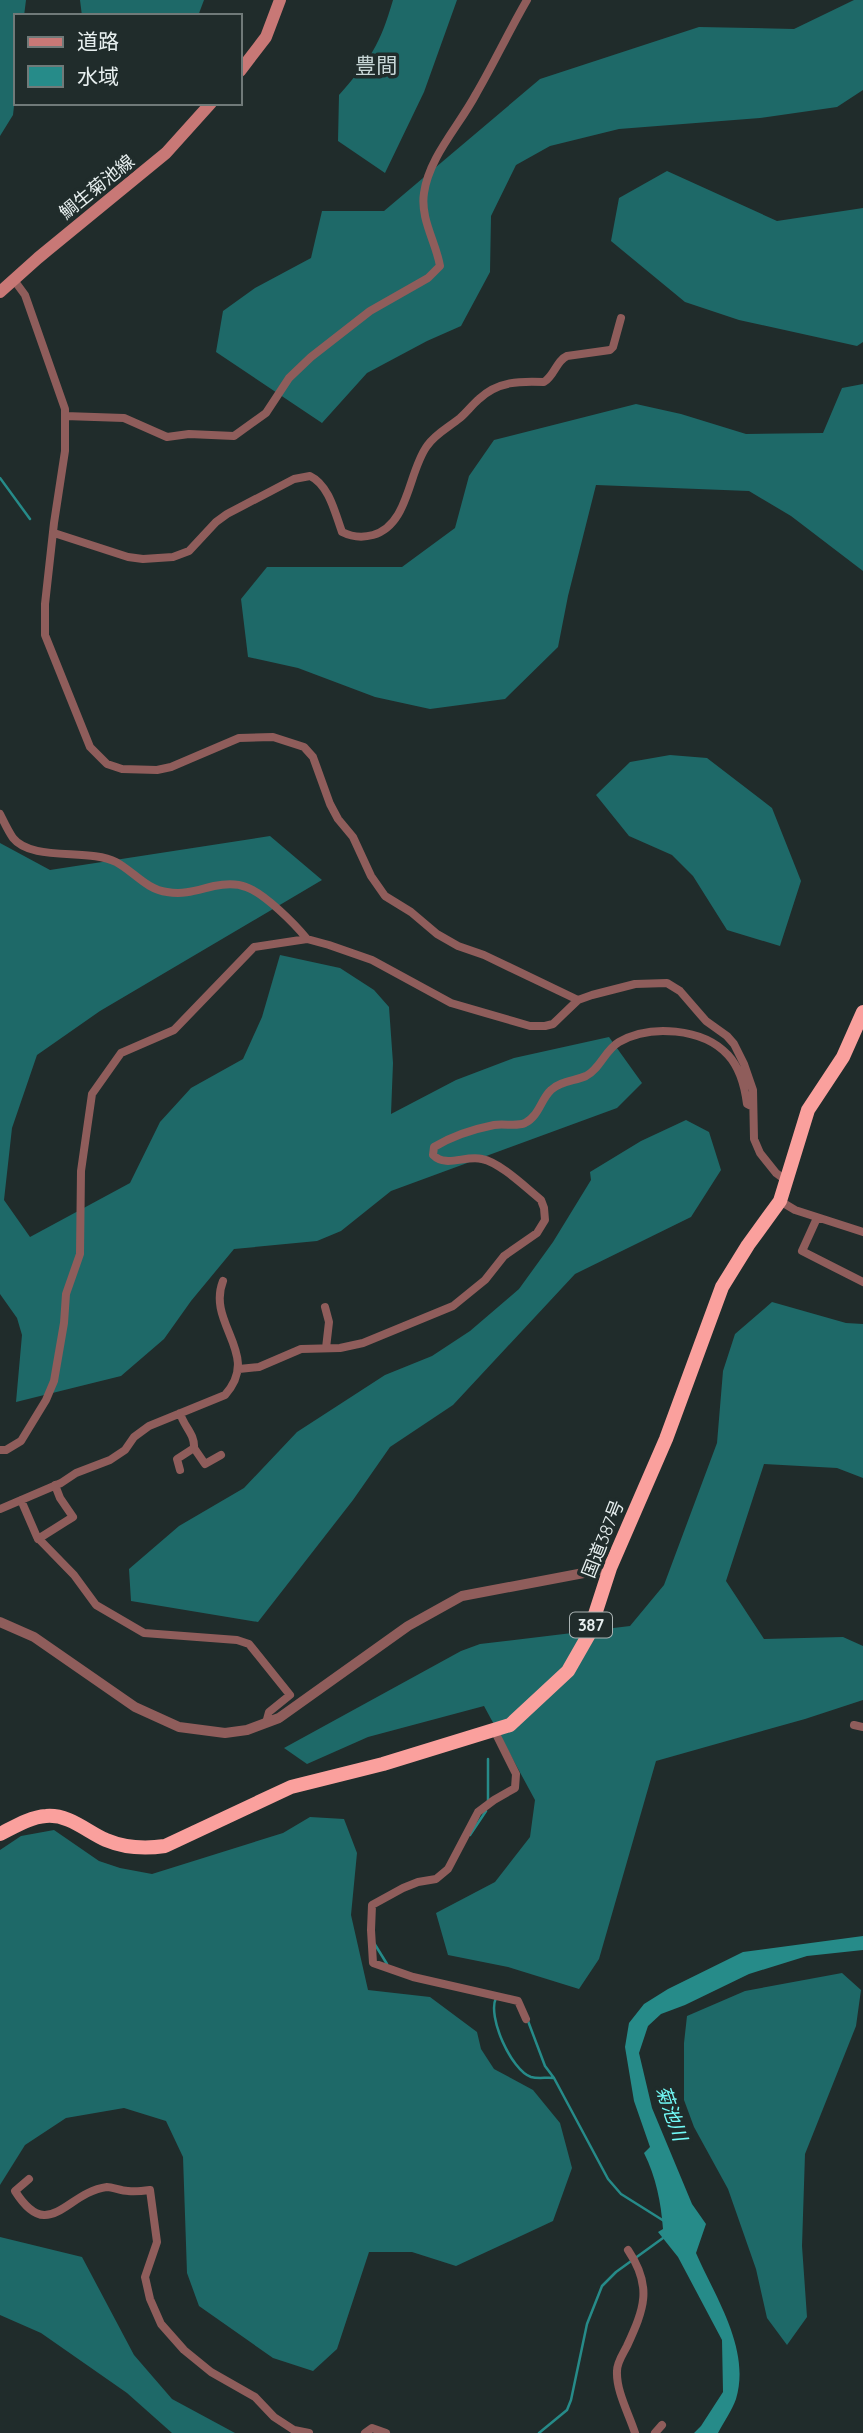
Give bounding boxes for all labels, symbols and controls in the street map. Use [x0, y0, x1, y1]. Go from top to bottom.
legend [14, 14, 242, 105]
text: 道路 [77, 28, 119, 54]
district label: 豊間 [355, 52, 397, 78]
text: 水域 [77, 63, 119, 89]
street label: 鯛生菊池線 [54, 149, 139, 224]
street label: 国道387号 [577, 1497, 629, 1581]
road number: 387 [570, 1612, 612, 1638]
water label: 菊池川 [651, 2082, 693, 2146]

